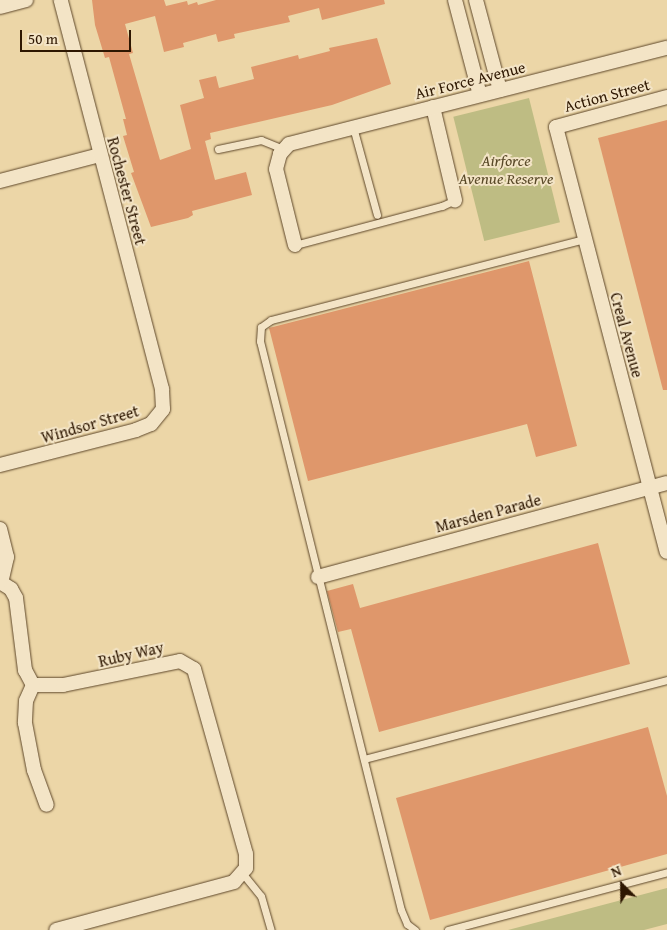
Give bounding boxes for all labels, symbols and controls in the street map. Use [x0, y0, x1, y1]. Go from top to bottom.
scale bar [22, 20, 134, 52]
text: 50 m [28, 28, 58, 49]
street label: Air Force Avenue [413, 57, 527, 103]
street label: Action Street [562, 74, 652, 116]
street label: Rochester Street [103, 135, 151, 247]
park label: Airforce Avenue Reserve [459, 150, 553, 188]
street label: Creal Avenue [606, 290, 648, 380]
street label: Windsor Street [39, 401, 141, 447]
street label: Marsden Parade [433, 490, 543, 536]
street label: Ruby Way [97, 637, 165, 671]
north arrow [597, 860, 647, 910]
text: N [608, 860, 624, 882]

